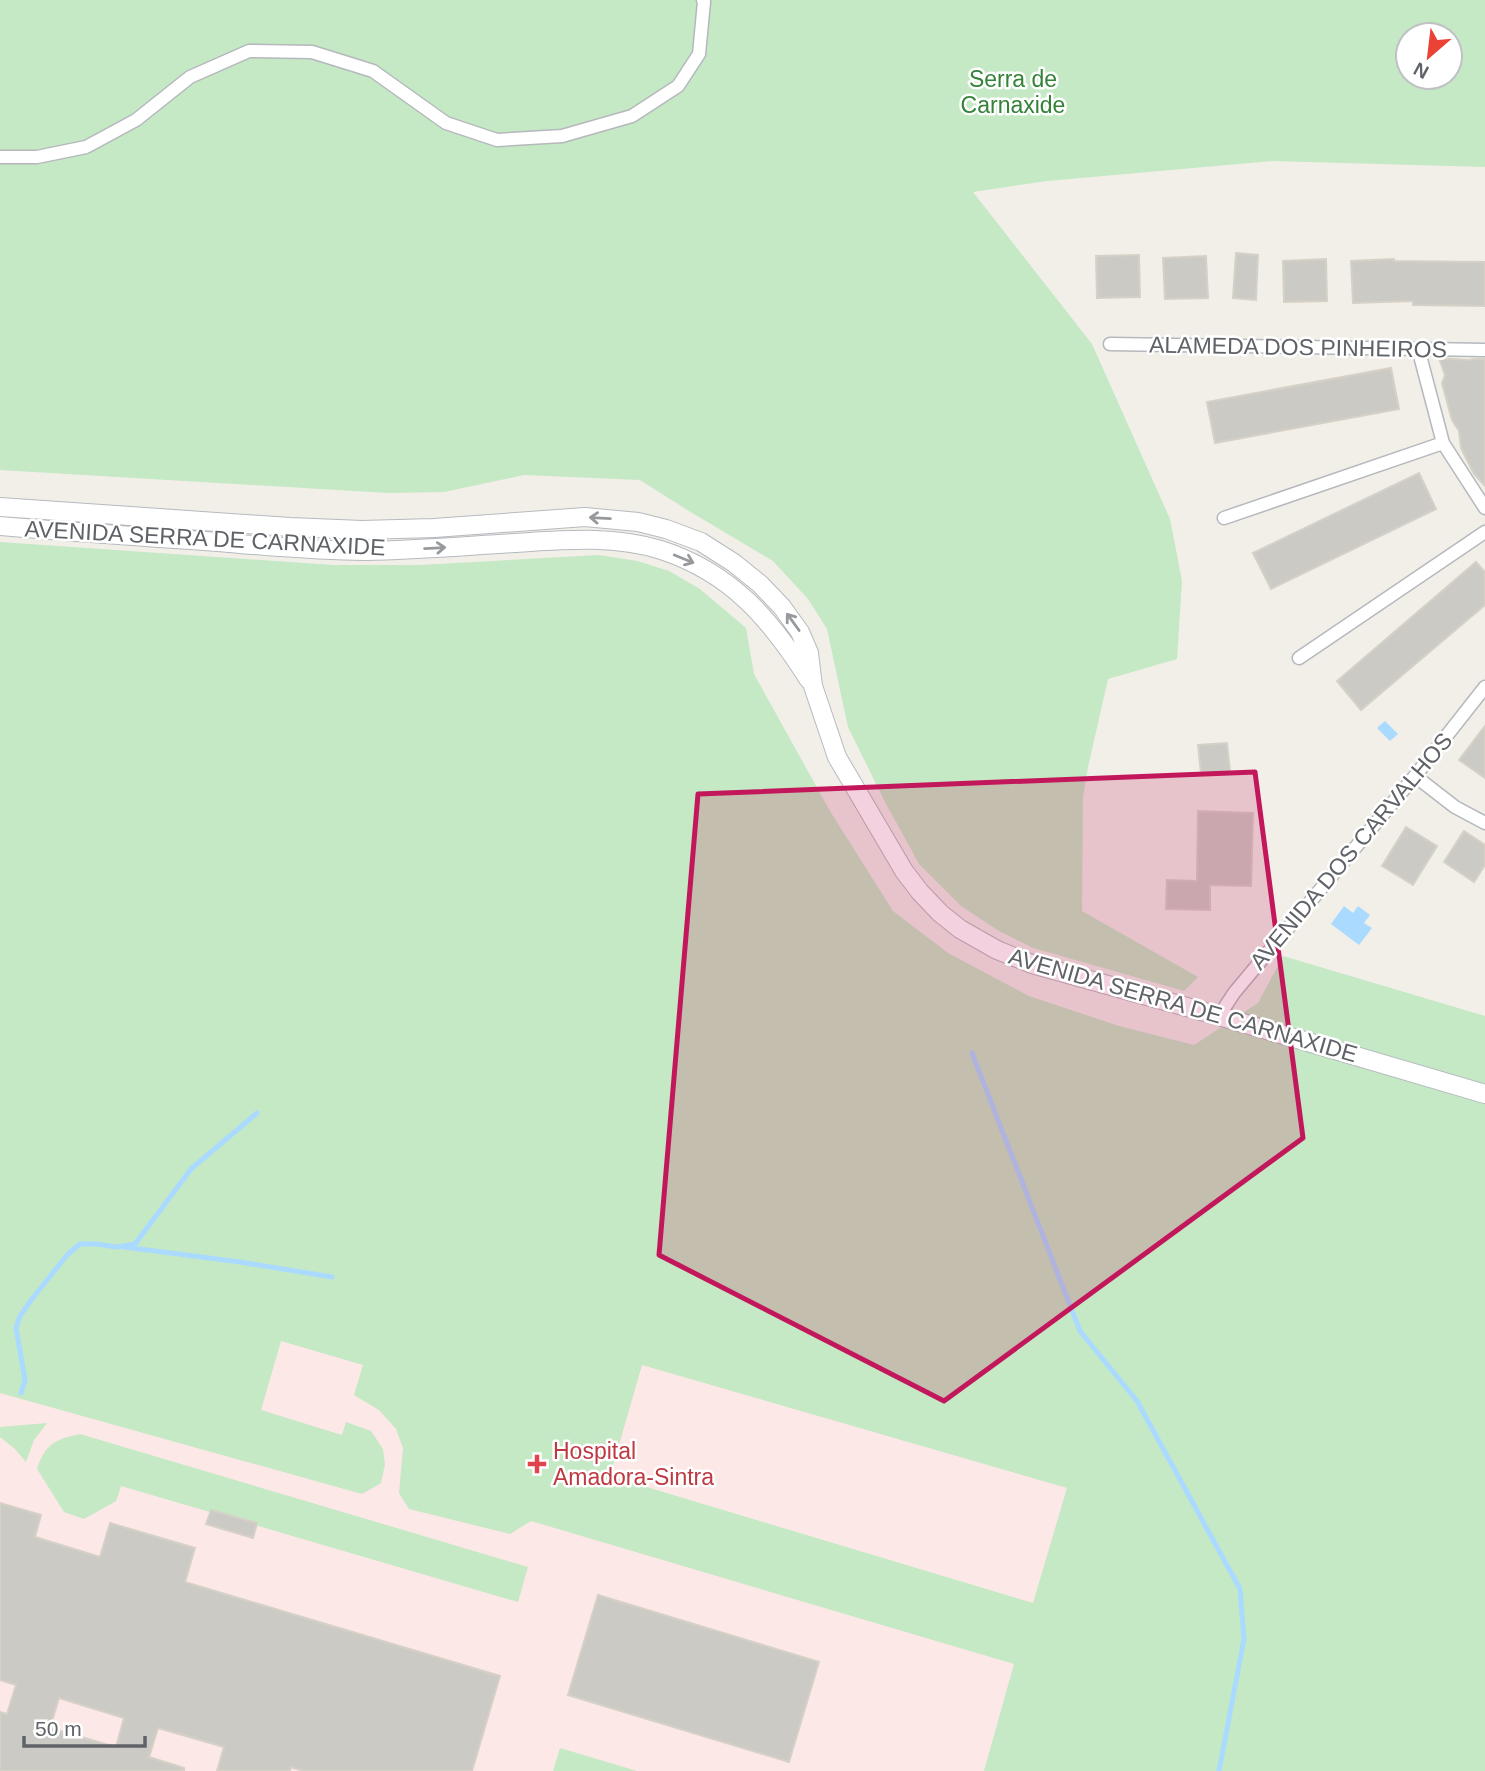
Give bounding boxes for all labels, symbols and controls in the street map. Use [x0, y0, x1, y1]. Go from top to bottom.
north arrow [1394, 21, 1464, 91]
text: N [1410, 58, 1432, 83]
park label: Serra de Carnaxide [961, 66, 1065, 118]
street label: ALAMEDA DOS PINHEIROS [1149, 331, 1447, 363]
one-way arrow [589, 511, 612, 524]
street label: AVENIDA SERRA DE CARNAXIDE [24, 516, 386, 560]
one-way arrow [423, 542, 446, 555]
one-way arrow [672, 554, 694, 567]
one-way arrow [786, 613, 800, 632]
street label: AVENIDA DOS CARVALHOS [1245, 728, 1457, 974]
street label: AVENIDA SERRA DE CARNAXIDE [1006, 943, 1360, 1067]
place label: Hospital Amadora-Sintra [553, 1438, 714, 1490]
marker: Hospital Amadora-Sintra [527, 1454, 547, 1474]
scale bar [24, 1704, 145, 1748]
text: 50 m [35, 1717, 82, 1740]

